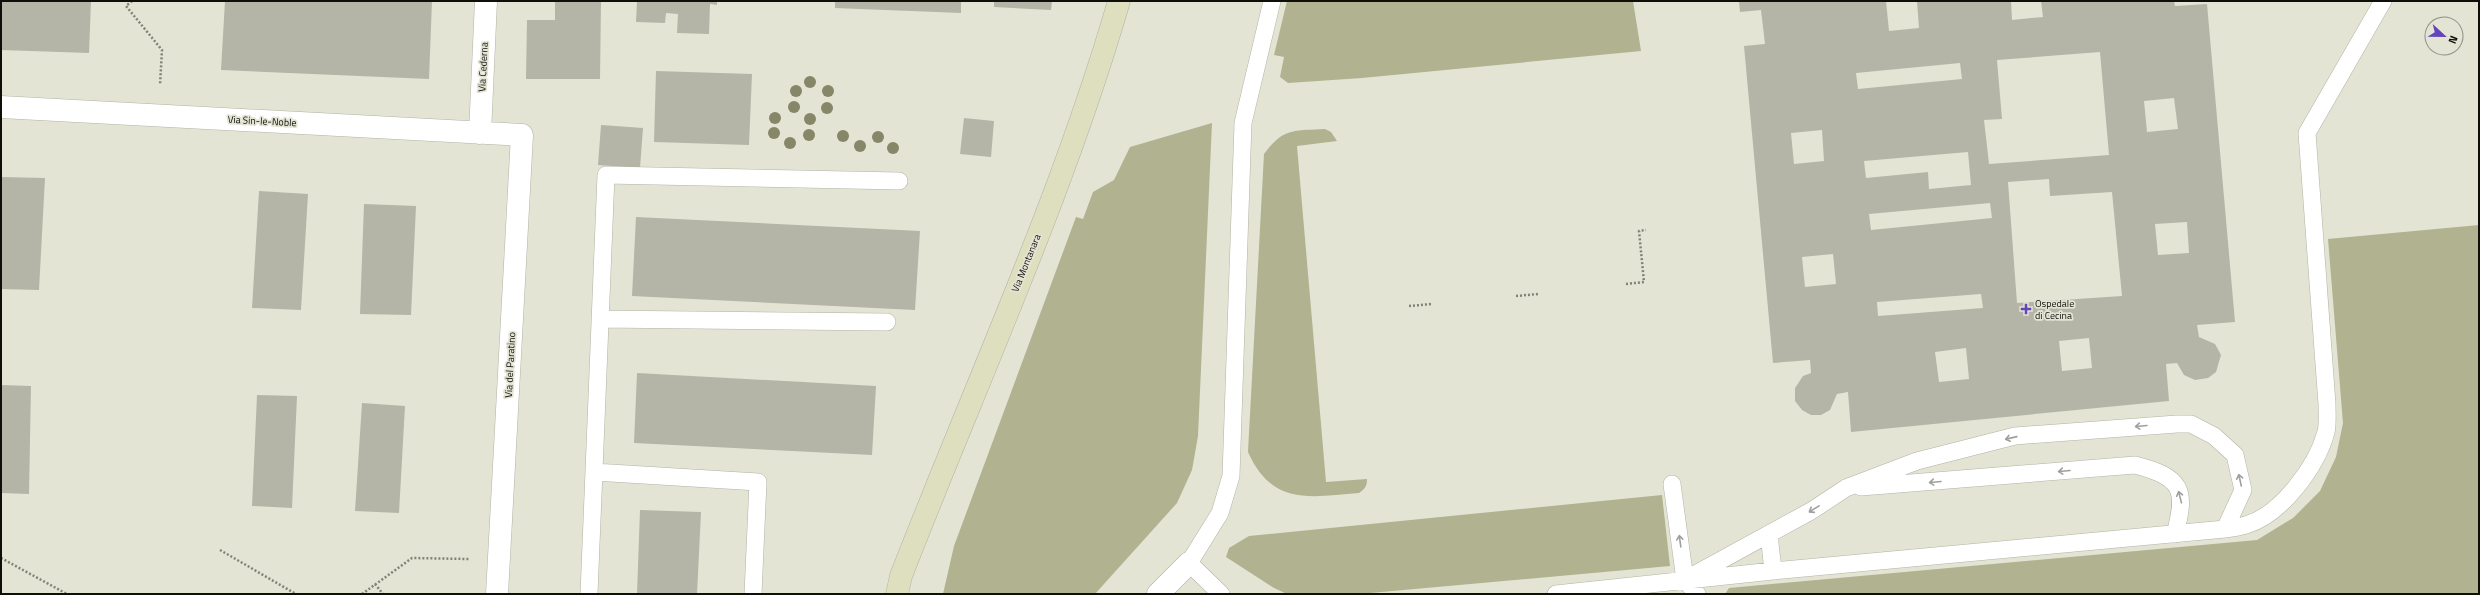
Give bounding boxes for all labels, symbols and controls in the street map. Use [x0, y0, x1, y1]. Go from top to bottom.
north arrow [2424, 16, 2464, 56]
text: N [2444, 33, 2462, 46]
street label: Via Cederna [474, 42, 492, 92]
street label: Via Sin-le-Noble [227, 112, 297, 130]
street label: Via Montanara [1008, 232, 1044, 294]
place label: Ospedale di Cecina [2035, 296, 2074, 323]
marker: Ospedale di Cecina [2020, 303, 2032, 315]
street label: Via del Paratino [501, 332, 519, 398]
one-way arrow [2135, 423, 2148, 430]
one-way arrow [2005, 434, 2018, 442]
one-way arrow [2058, 467, 2071, 475]
one-way arrow [2236, 474, 2244, 487]
one-way arrow [1929, 479, 1942, 486]
one-way arrow [2175, 490, 2183, 503]
one-way arrow [1809, 505, 1820, 513]
one-way arrow [1676, 535, 1684, 548]

